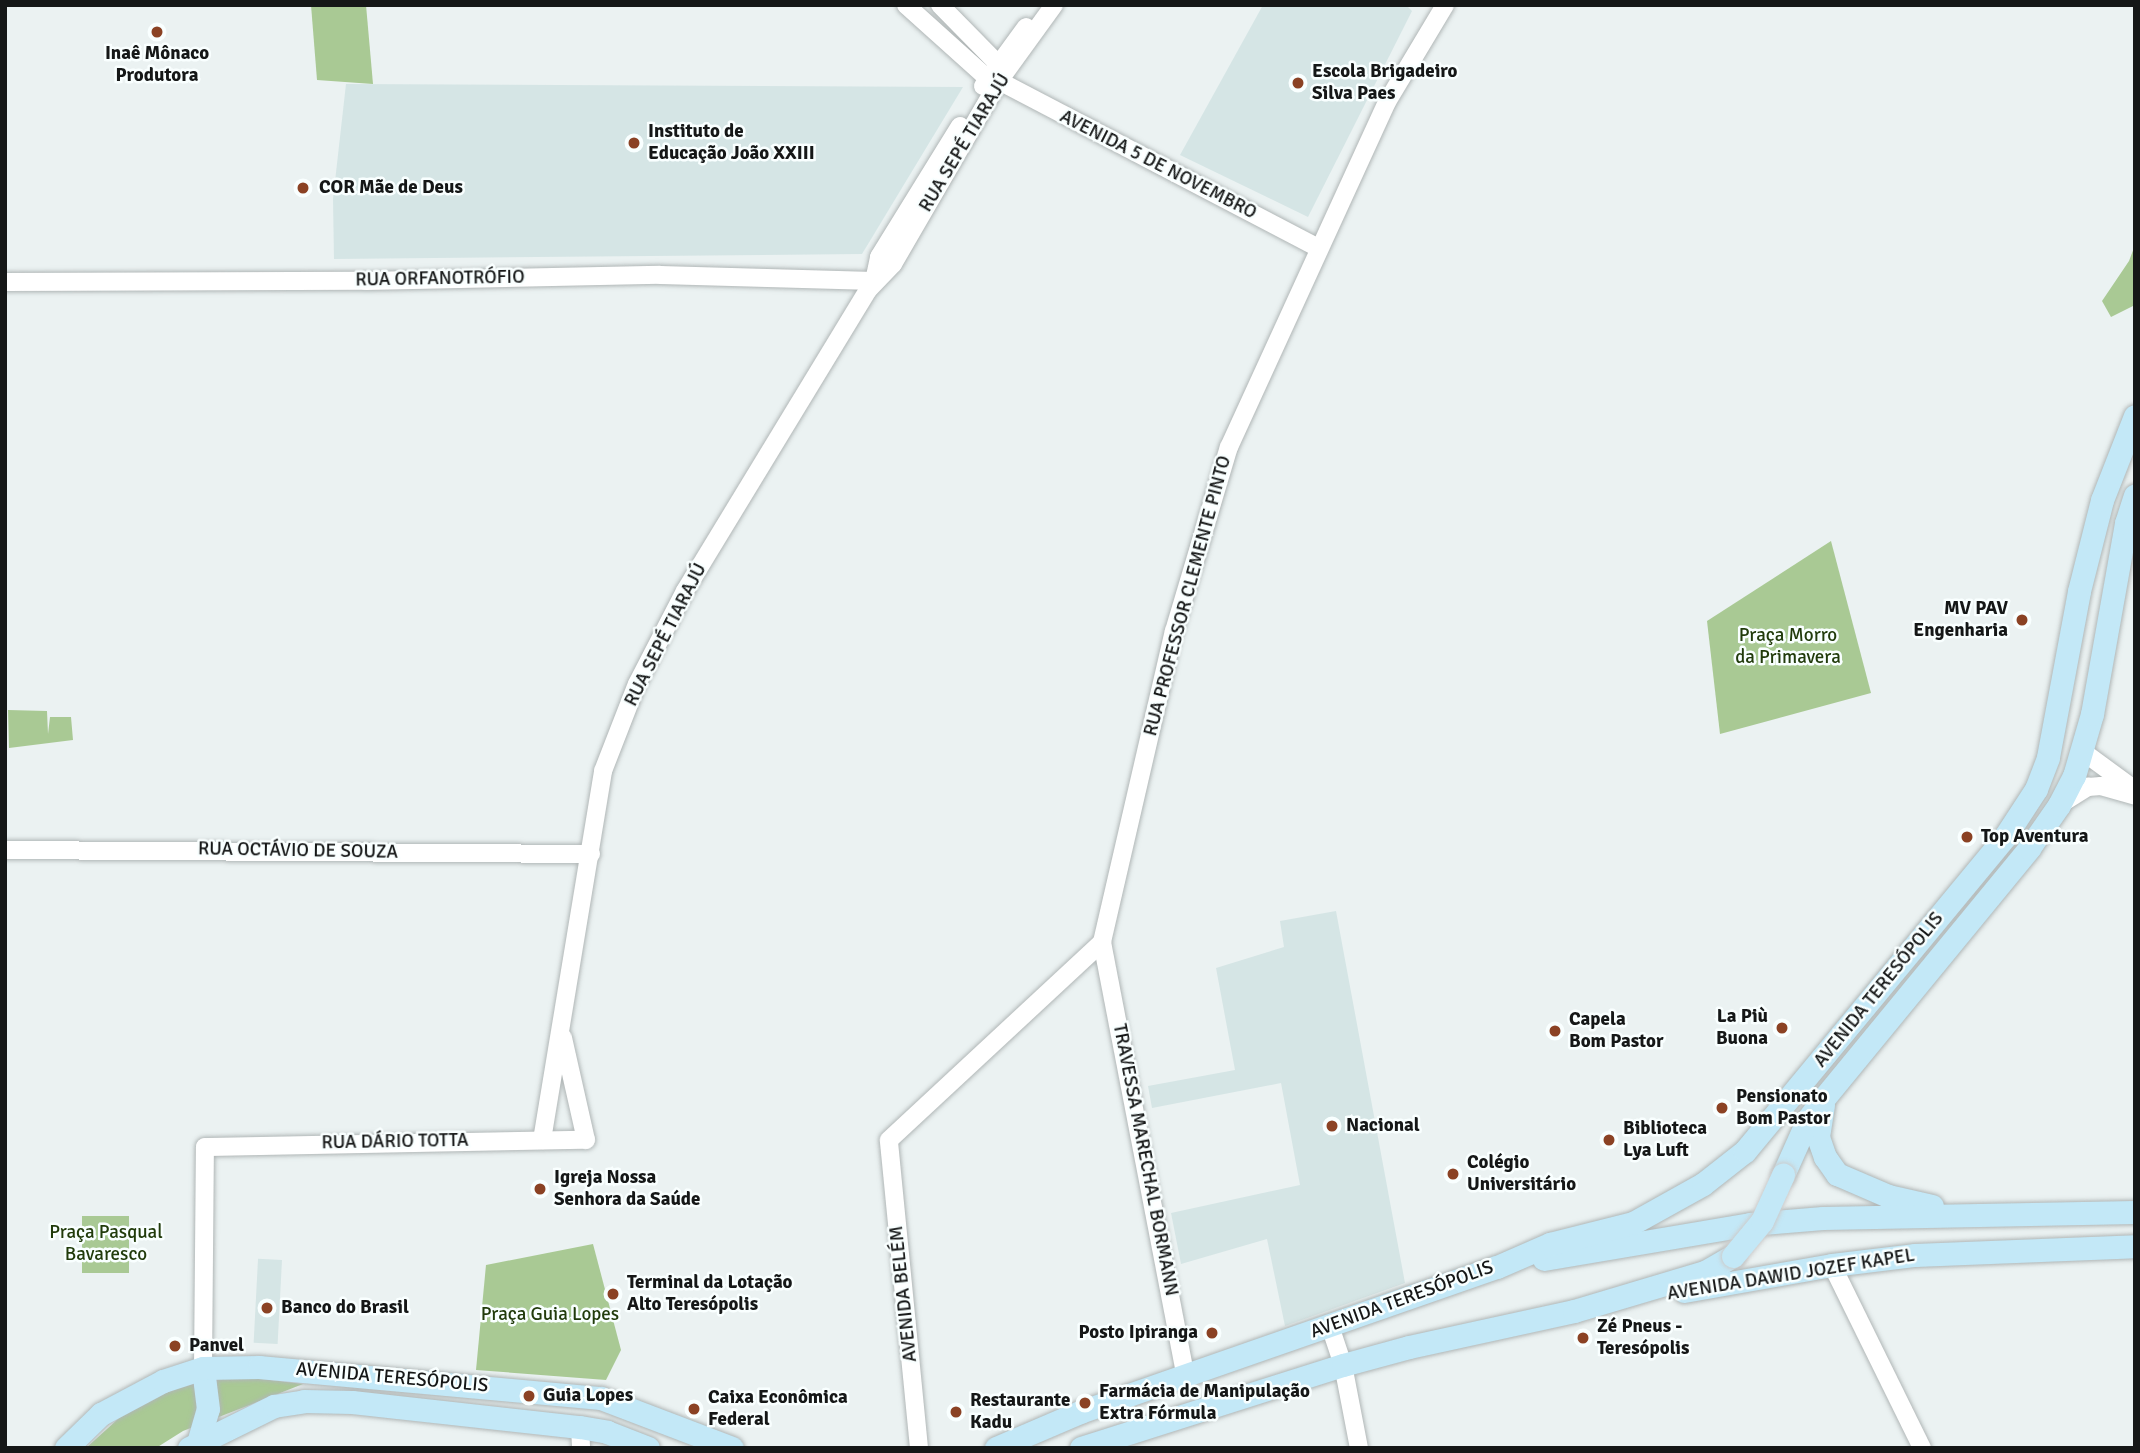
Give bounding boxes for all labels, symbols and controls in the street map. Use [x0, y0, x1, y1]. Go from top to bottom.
marker: Inaê Mônaco Produtora [149, 24, 165, 40]
place label: Inaê Mônaco Produtora [105, 43, 209, 87]
place label: Escola Brigadeiro Silva Paes [1312, 61, 1458, 105]
street label: RUA SEPÉ TIARAJÚ [915, 70, 1015, 216]
marker: Escola Brigadeiro Silva Paes [1290, 75, 1306, 91]
street label: AVENIDA 5 DE NOVEMBRO [1056, 105, 1260, 225]
place label: Instituto de Educação João XXIII [648, 121, 815, 165]
marker: Instituto de Educação João XXIII [626, 135, 642, 151]
place label: COR Mãe de Deus [319, 177, 463, 199]
marker: COR Mãe de Deus [293, 178, 313, 198]
street label: RUA ORFANOTRÓFIO [355, 266, 525, 292]
street label: RUA PROFESSOR CLEMENTE PINTO [1140, 453, 1236, 739]
street label: RUA SEPÉ TIARAJÚ [620, 560, 712, 710]
place label: MV PAV Engenharia [1913, 598, 2008, 642]
marker: MV PAV Engenharia [2014, 612, 2030, 628]
park label: Praça Morro da Primavera [1735, 625, 1841, 669]
place label: Top Aventura [1981, 826, 2089, 848]
marker: Top Aventura [1959, 829, 1975, 845]
street label: RUA OCTÁVIO DE SOUZA [198, 838, 398, 864]
street label: AVENIDA TERESÓPOLIS [1809, 908, 1949, 1072]
place label: La Più Buona [1716, 1006, 1768, 1050]
place label: Capela Bom Pastor [1569, 1009, 1664, 1053]
marker: La Più Buona [1774, 1020, 1790, 1036]
street label: TRAVESSA MARECHAL BORMANN [1107, 1022, 1183, 1298]
marker: Capela Bom Pastor [1547, 1023, 1563, 1039]
place label: Pensionato Bom Pastor [1736, 1086, 1831, 1130]
marker: Pensionato Bom Pastor [1714, 1100, 1730, 1116]
place label: Nacional [1346, 1115, 1420, 1137]
marker: Nacional [1324, 1118, 1340, 1134]
place label: Biblioteca Lya Luft [1623, 1118, 1707, 1162]
street label: RUA DÁRIO TOTTA [321, 1129, 469, 1155]
marker: Biblioteca Lya Luft [1601, 1132, 1617, 1148]
place label: Colégio Universitário [1467, 1152, 1576, 1196]
marker: Colégio Universitário [1445, 1166, 1461, 1182]
place label: Igreja Nossa Senhora da Saúde [554, 1167, 701, 1211]
marker: Igreja Nossa Senhora da Saúde [532, 1181, 548, 1197]
park label: Praça Pasqual Bavaresco [49, 1222, 163, 1266]
street label: AVENIDA BELÉM [886, 1225, 922, 1363]
street label: AVENIDA DAWID JOZEF KAPEL [1666, 1244, 1916, 1306]
street label: AVENIDA TERESÓPOLIS [1307, 1256, 1497, 1344]
place label: Terminal da Lotação Alto Teresópolis [627, 1272, 792, 1316]
marker: Terminal da Lotação Alto Teresópolis [605, 1286, 621, 1302]
place label: Banco do Brasil [281, 1297, 409, 1319]
marker: Banco do Brasil [259, 1300, 275, 1316]
park label: Praça Guia Lopes [481, 1304, 619, 1326]
place label: Zé Pneus - Teresópolis [1597, 1316, 1689, 1360]
place label: Posto Ipiranga [1079, 1322, 1198, 1344]
marker: Posto Ipiranga [1204, 1325, 1220, 1341]
marker: Zé Pneus - Teresópolis [1575, 1330, 1591, 1346]
place label: Panvel [189, 1335, 244, 1357]
marker: Panvel [167, 1338, 183, 1354]
street label: AVENIDA TERESÓPOLIS [295, 1358, 489, 1398]
place label: Farmácia de Manipulação Extra Fórmula [1099, 1381, 1310, 1425]
place label: Guia Lopes [543, 1385, 633, 1407]
place label: Caixa Econômica Federal [708, 1387, 848, 1431]
marker: Guia Lopes [521, 1388, 537, 1404]
place label: Restaurante Kadu [970, 1390, 1070, 1434]
marker: Farmácia de Manipulação Extra Fórmula [1077, 1395, 1093, 1411]
marker: Caixa Econômica Federal [686, 1401, 702, 1417]
marker: Restaurante Kadu [948, 1404, 964, 1420]

